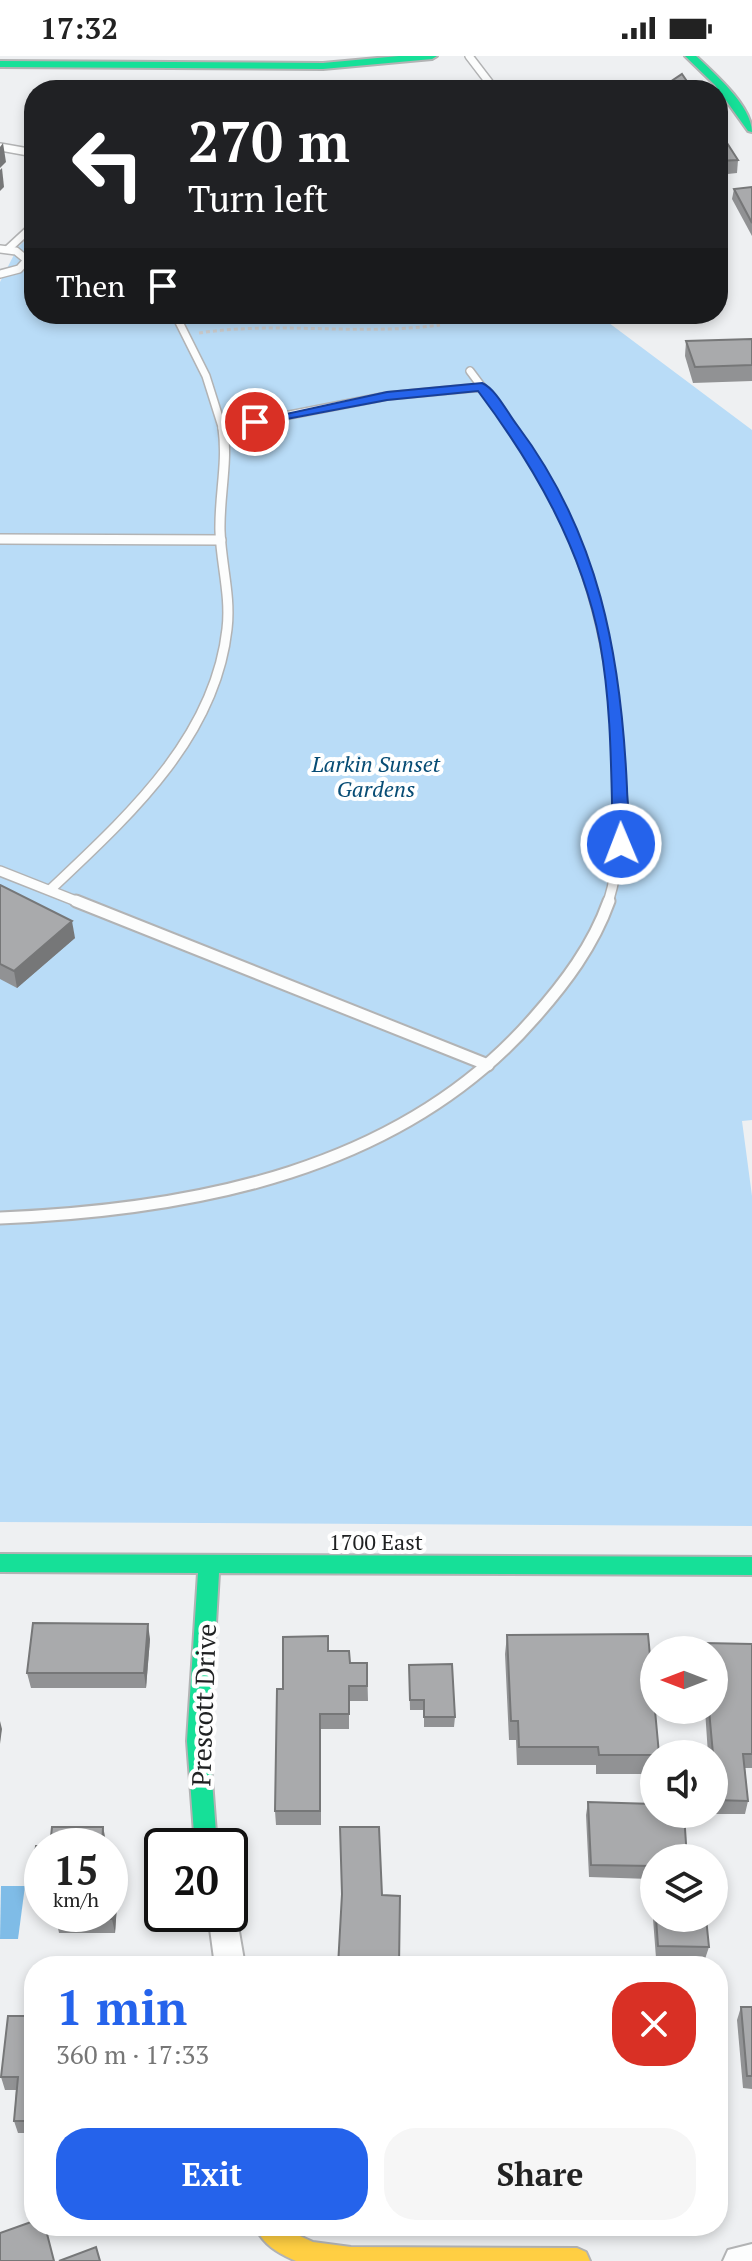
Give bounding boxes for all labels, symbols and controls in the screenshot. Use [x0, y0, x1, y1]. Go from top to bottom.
text: 17:32 [40, 8, 118, 48]
text: 270 m [188, 104, 350, 178]
icon: left [56, 112, 160, 216]
text: Turn left [188, 175, 328, 222]
icon: arrive [141, 264, 185, 308]
text: Then [56, 266, 125, 306]
pin [221, 388, 289, 456]
icon: arrive [233, 400, 277, 444]
park label: Larkin Sunset Gardens [311, 749, 441, 803]
position arrow [579, 802, 663, 886]
street label: 1700 East [329, 1527, 423, 1556]
street label: Prescott Drive [183, 1623, 223, 1787]
north arrow [640, 1636, 728, 1724]
map controls [640, 1636, 728, 1932]
button: sound [640, 1740, 728, 1828]
speed limit sign: 20 [144, 1828, 248, 1932]
text: 15 [53, 1843, 99, 1896]
button: layers [640, 1844, 728, 1932]
text: km/h [53, 1886, 99, 1913]
text: 1 min [56, 1975, 187, 2039]
button: close [612, 1982, 696, 2066]
text: 360 m · 17:33 [56, 2037, 209, 2071]
button: Exit [56, 2128, 368, 2220]
button: Share [384, 2128, 696, 2220]

